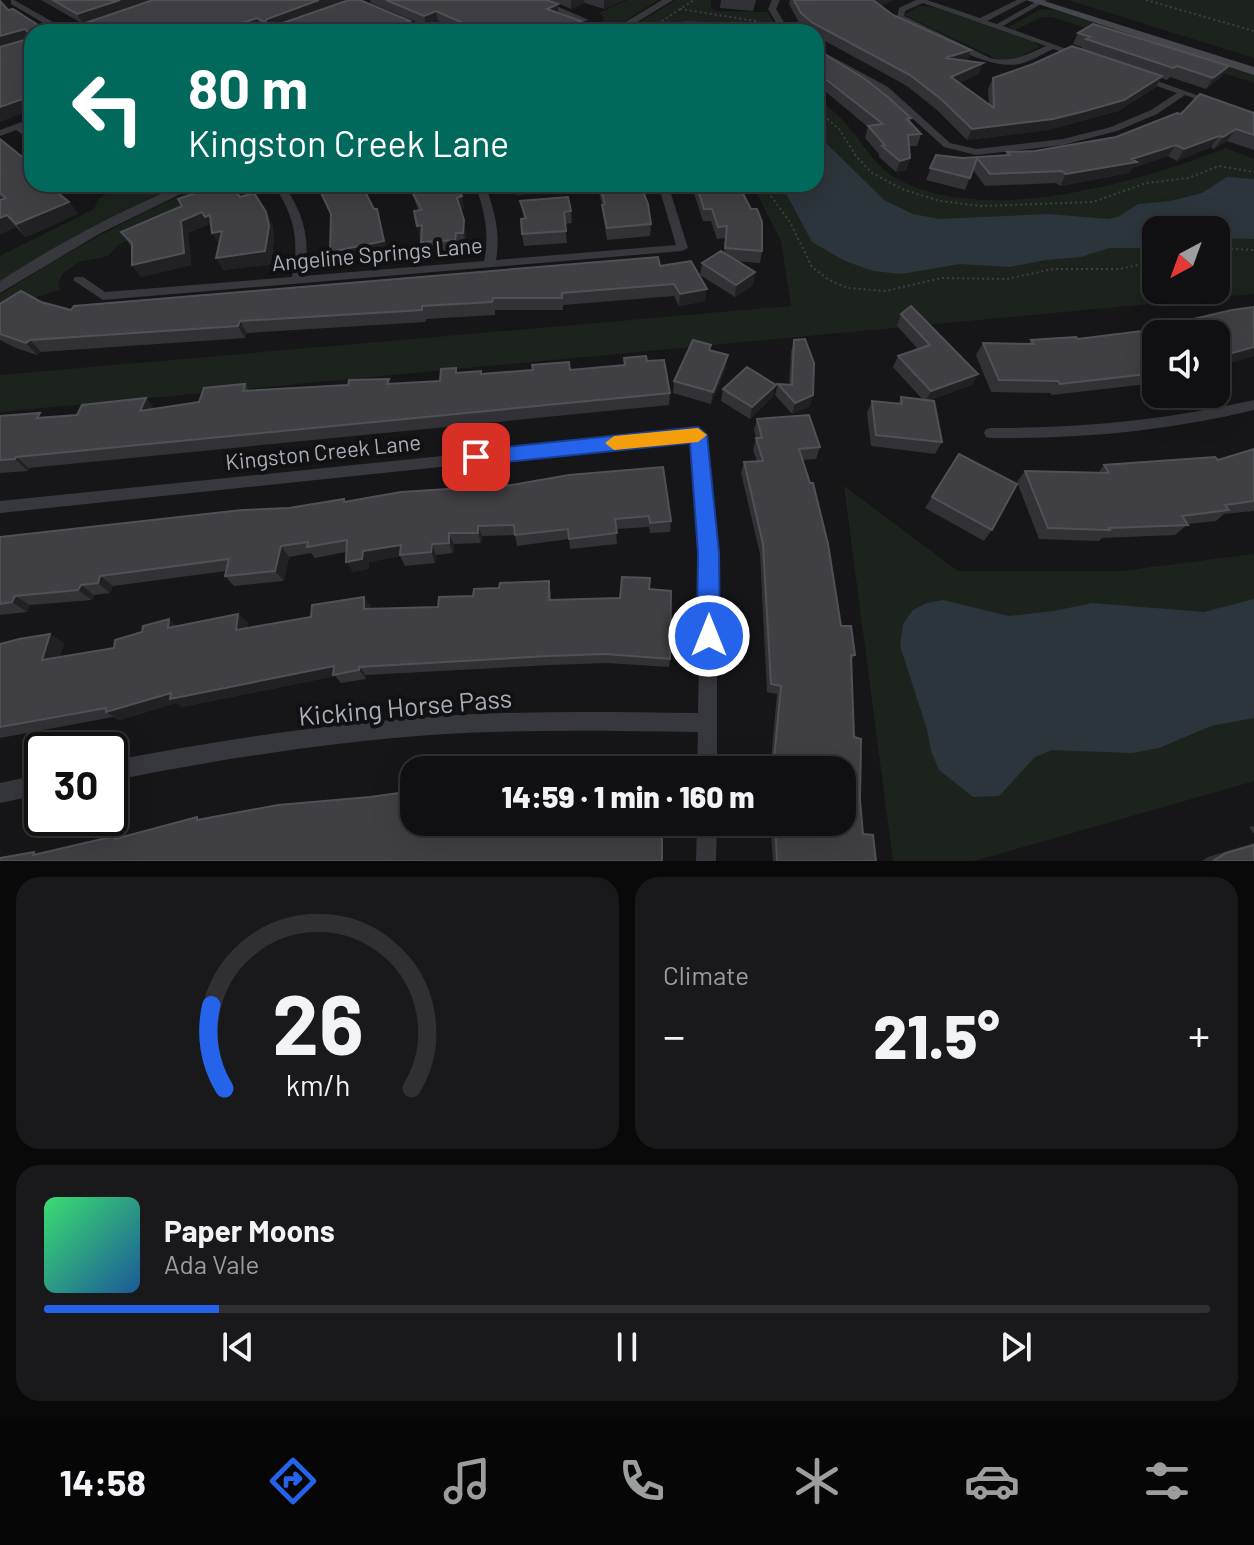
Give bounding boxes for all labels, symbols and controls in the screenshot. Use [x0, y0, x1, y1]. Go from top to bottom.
text: 80 m [188, 53, 308, 120]
icon: left [56, 56, 160, 160]
text: Kingston Creek Lane [188, 121, 509, 164]
north arrow [1142, 216, 1230, 304]
map controls [1142, 216, 1230, 408]
street label: Angeline Springs Lane [271, 231, 483, 275]
button: sound [1142, 320, 1230, 408]
pin [442, 423, 510, 491]
street label: Kingston Creek Lane [224, 428, 422, 474]
icon: arrive [454, 435, 498, 479]
position arrow [667, 594, 751, 678]
street label: Kicking Horse Pass [297, 681, 513, 731]
speed limit sign: 30 [24, 732, 128, 836]
text: 14:59 · 1 min · 160 m [502, 778, 754, 814]
text: Climate [663, 959, 749, 990]
text: 26 [272, 972, 363, 1072]
text: 21.5° [873, 999, 1000, 1071]
text: − [663, 1008, 685, 1061]
text: + [1188, 1008, 1210, 1061]
text: km/h [285, 1067, 350, 1102]
text: Paper Moons [164, 1212, 335, 1248]
text: Ada Vale [164, 1248, 259, 1279]
icon: previous [216, 1325, 260, 1369]
icon: pause [605, 1325, 649, 1369]
icon: next [994, 1325, 1038, 1369]
icon: directions [265, 1453, 321, 1509]
icon: music [439, 1453, 495, 1509]
icon: phone [614, 1453, 670, 1509]
icon: climate [789, 1453, 845, 1509]
icon: car [964, 1453, 1020, 1509]
icon: filters [1139, 1453, 1195, 1509]
text: 14:58 [59, 1460, 146, 1503]

